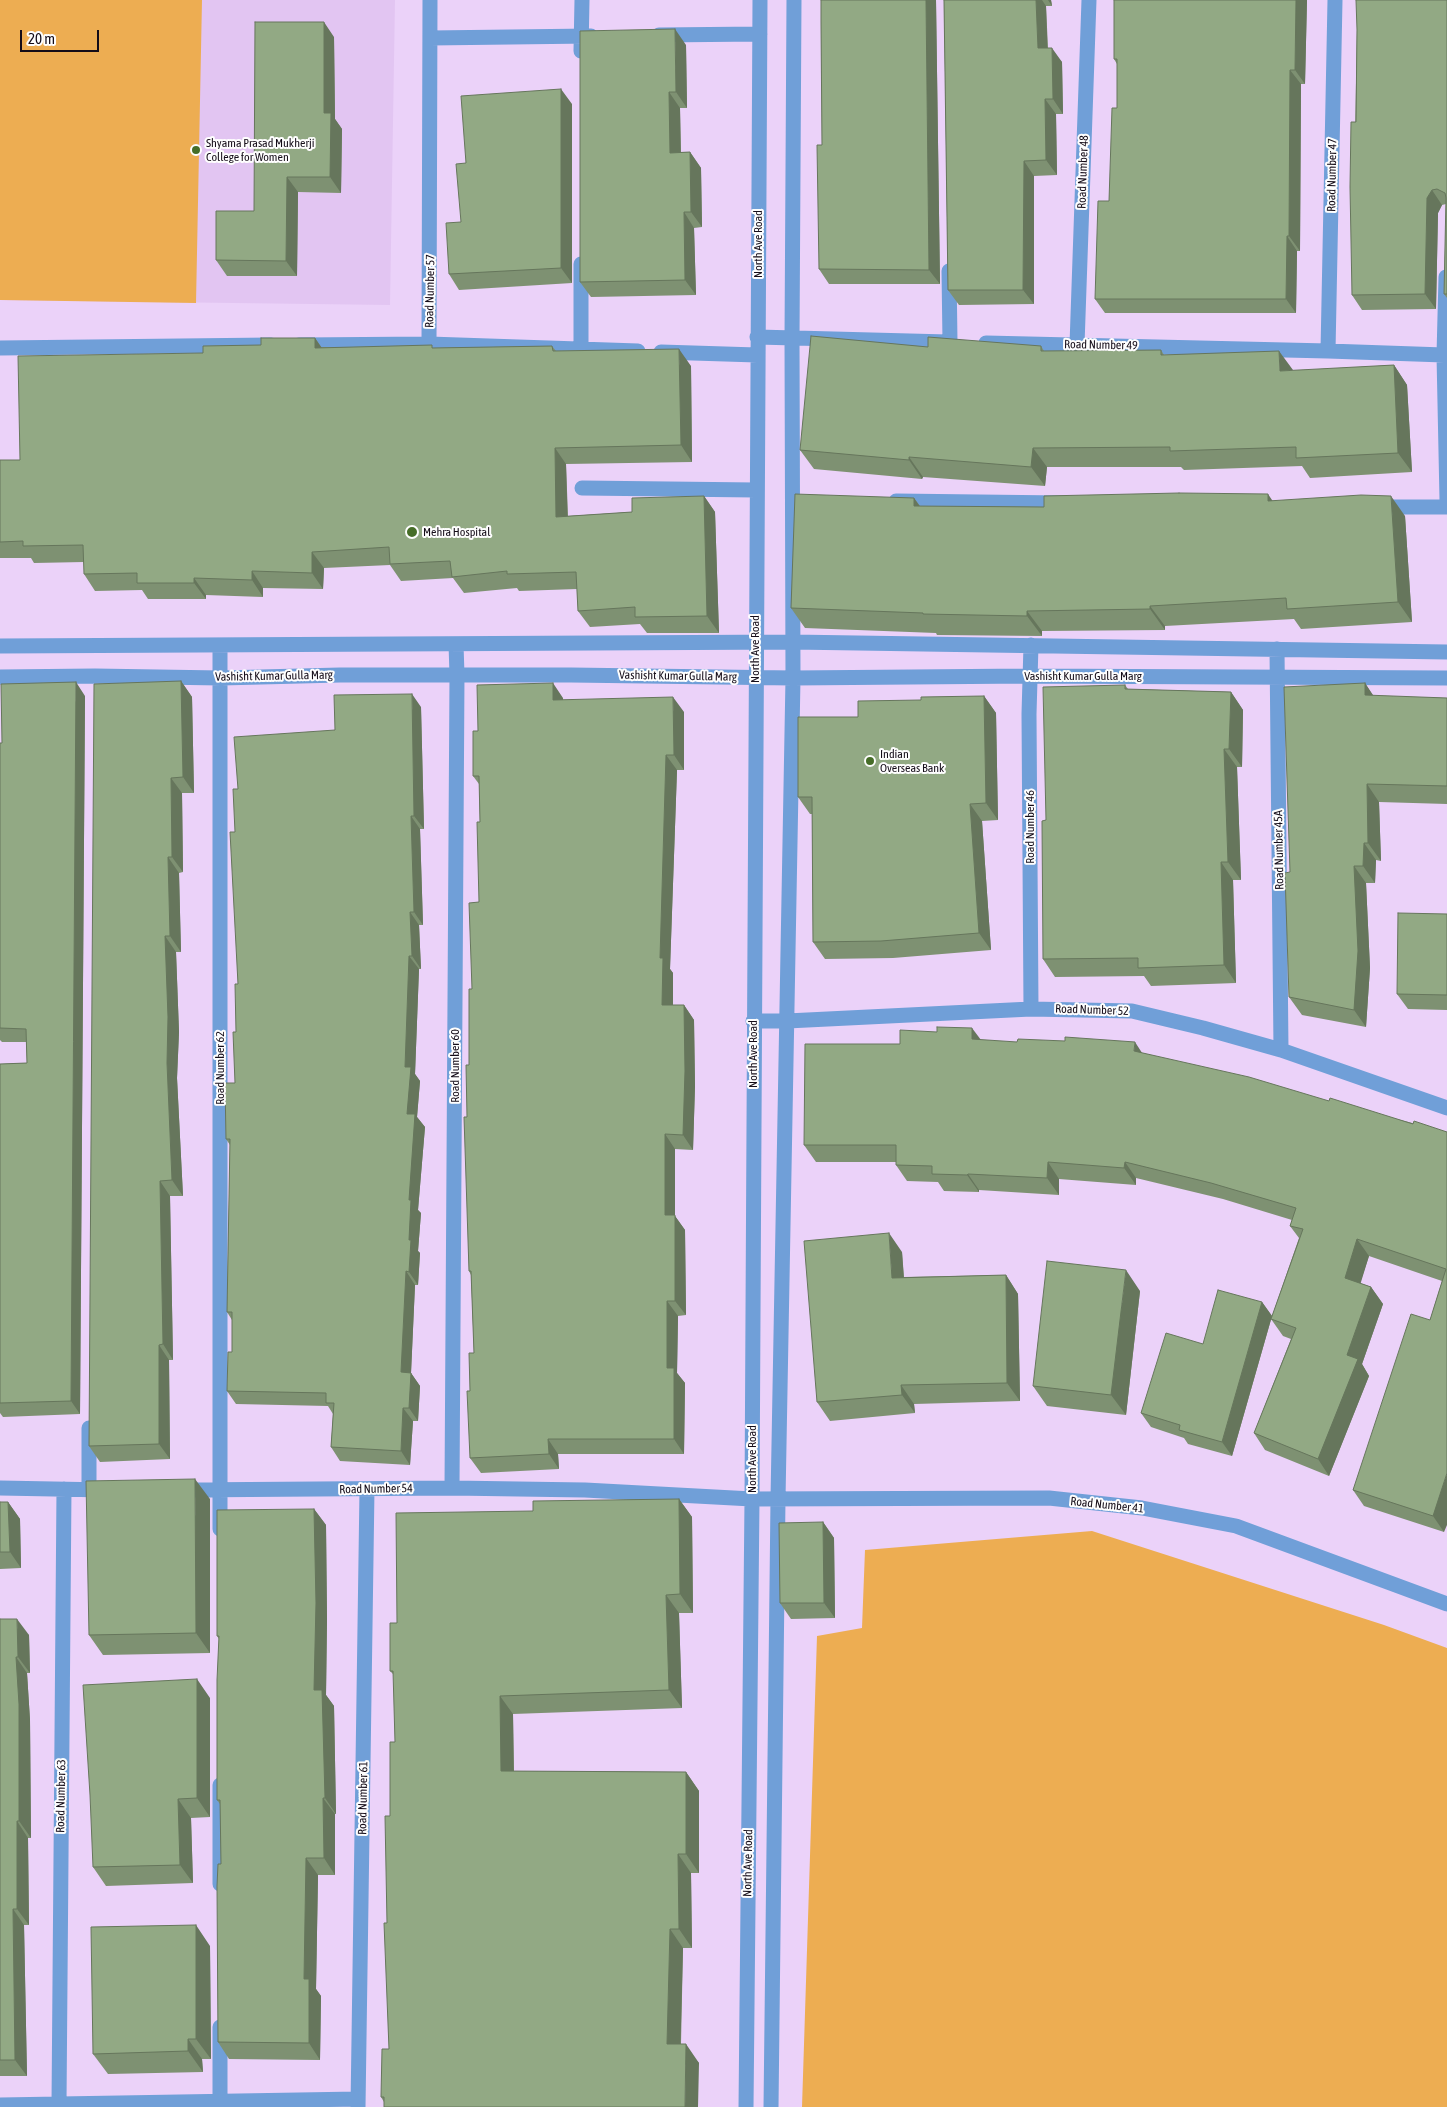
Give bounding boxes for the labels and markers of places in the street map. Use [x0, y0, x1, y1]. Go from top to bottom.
place label: Shyama Prasad Mukherji College for Women [206, 136, 314, 164]
marker: Shyama Prasad Mukherji College for Women [190, 144, 202, 156]
marker: Mehra Hospital [405, 525, 419, 539]
place label: Mehra Hospital [423, 525, 490, 539]
place label: Indian Overseas Bank [880, 747, 944, 775]
marker: Indian Overseas Bank [864, 755, 876, 767]

